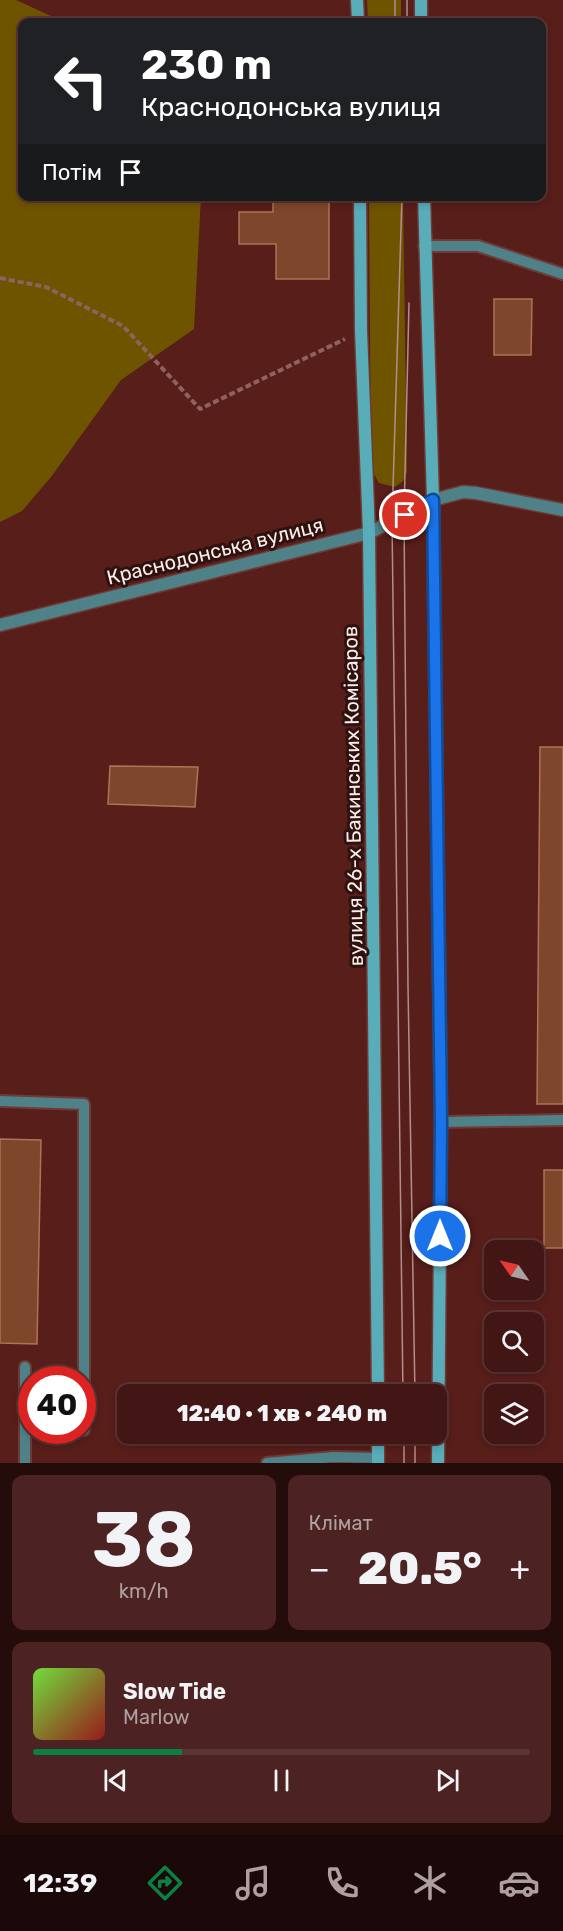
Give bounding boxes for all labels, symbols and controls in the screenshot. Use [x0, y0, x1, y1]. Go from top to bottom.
text: 230 m [141, 40, 272, 90]
icon: left [42, 42, 120, 120]
text: Краснодонська вулиця [141, 91, 441, 123]
icon: arrive [114, 156, 147, 189]
text: Потім [42, 159, 102, 186]
pin [379, 489, 430, 540]
icon: arrive [388, 498, 421, 531]
street label: Краснодонська вулиця [104, 512, 326, 590]
street label: вулиця 26-х Бакинських Комісаров [338, 626, 368, 966]
position arrow [408, 1204, 472, 1268]
north arrow [484, 1240, 544, 1300]
map controls [484, 1240, 544, 1444]
button: search [484, 1312, 544, 1372]
speed limit sign: 40 [18, 1366, 96, 1444]
button: layers [484, 1384, 544, 1444]
text: 12:40 · 1 хв · 240 m [177, 1400, 387, 1427]
text: 38 [92, 1493, 196, 1586]
text: Клімат [309, 1511, 373, 1535]
text: 20.5° [358, 1542, 482, 1595]
text: − [309, 1549, 330, 1588]
text: + [509, 1549, 530, 1588]
text: km/h [119, 1579, 169, 1603]
text: Slow Tide [123, 1678, 226, 1705]
text: Marlow [123, 1705, 190, 1729]
icon: previous [99, 1764, 132, 1797]
icon: pause [265, 1764, 298, 1797]
icon: next [431, 1764, 464, 1797]
icon: directions [144, 1862, 186, 1904]
icon: music [232, 1862, 274, 1904]
icon: phone [321, 1862, 363, 1904]
icon: climate [409, 1862, 451, 1904]
icon: car [498, 1862, 540, 1904]
text: 12:39 [23, 1867, 97, 1899]

